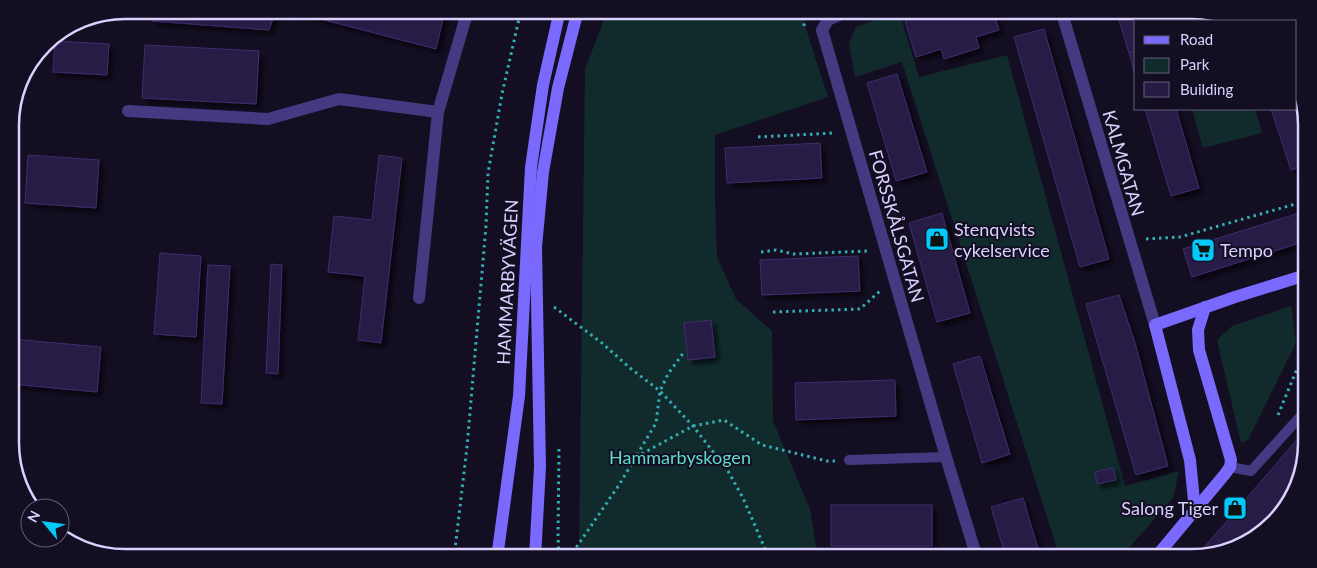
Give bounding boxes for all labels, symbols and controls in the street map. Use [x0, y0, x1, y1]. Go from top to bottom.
legend [1134, 20, 1297, 110]
text: Road [1180, 30, 1213, 48]
text: Park [1180, 55, 1210, 73]
text: Building [1180, 80, 1233, 98]
street label: KALMGATAN [1098, 107, 1150, 219]
street label: FORSSKÅLSGATAN [865, 147, 929, 305]
street label: HAMMARBYVÄGEN [492, 199, 522, 365]
place label: Stenqvists cykelservice [954, 218, 1050, 261]
shop icon: Stenqvists cykelservice [924, 226, 950, 252]
supermarket icon: Tempo [1190, 237, 1216, 263]
place label: Tempo [1220, 239, 1273, 261]
park label: Hammarbyskogen [609, 446, 751, 468]
shop icon: Salong Tiger [1222, 495, 1248, 521]
place label: Salong Tiger [1121, 497, 1218, 519]
north arrow [20, 498, 70, 548]
text: N [23, 508, 43, 525]

